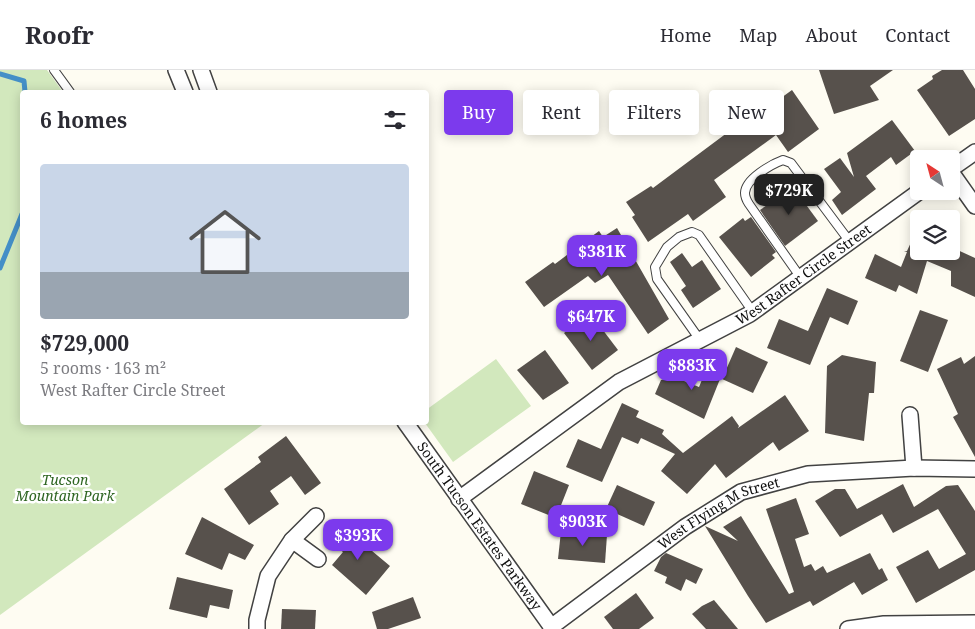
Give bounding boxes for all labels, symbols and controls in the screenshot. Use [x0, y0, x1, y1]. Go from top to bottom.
text: Roofr [25, 18, 94, 51]
text: Home [660, 23, 711, 47]
text: Map [739, 23, 777, 47]
text: About [805, 23, 857, 47]
text: Contact [885, 23, 950, 47]
chip: Buy [444, 90, 513, 135]
chip: Rent [523, 90, 599, 135]
chip: Filters [609, 90, 699, 135]
chip: New [709, 90, 784, 135]
text: 6 homes [40, 106, 127, 134]
icon: filters [381, 106, 409, 134]
north arrow [910, 150, 960, 200]
map controls [910, 150, 960, 260]
pin: $729K [754, 174, 824, 216]
text: $729K [765, 179, 813, 201]
icon: home [180, 197, 270, 287]
button: layers [910, 210, 960, 260]
street label: West Rafter Circle Street [732, 219, 875, 329]
pin: $381K [567, 234, 637, 277]
text: $381K [578, 240, 626, 262]
pin: $647K [556, 300, 626, 342]
text: $647K [567, 305, 615, 327]
text: $729,000 [40, 329, 129, 357]
pin: $883K [657, 348, 727, 391]
text: $883K [668, 354, 716, 376]
text: 5 rooms · 163 m² [40, 357, 166, 379]
text: West Rafter Circle Street [40, 379, 225, 401]
street label: South Tucson Estates Parkway [413, 438, 547, 614]
park label: Tucson Mountain Park [15, 470, 115, 505]
street label: West Flying M Street [653, 472, 781, 553]
pin: $903K [548, 504, 618, 547]
text: $903K [559, 510, 607, 532]
pin: $393K [323, 518, 393, 561]
text: $393K [334, 524, 382, 546]

